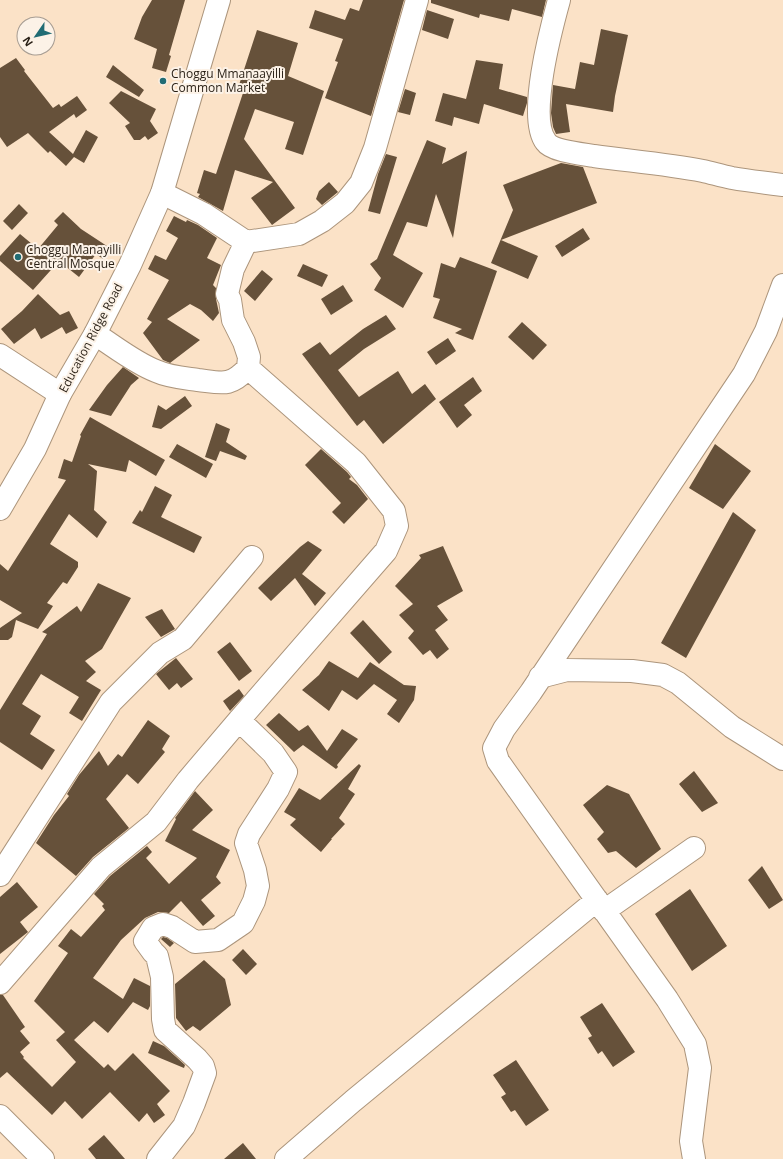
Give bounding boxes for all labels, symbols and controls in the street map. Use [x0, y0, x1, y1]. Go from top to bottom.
north arrow [16, 16, 56, 56]
text: N [19, 34, 36, 50]
place label: Choggu Mmanaayilli Common Market [171, 65, 284, 96]
marker: Choggu Mmanaayilli Common Market [158, 76, 168, 86]
place label: Choggu Manayilli Central Mosque [26, 241, 121, 272]
marker: Choggu Manayilli Central Mosque [13, 252, 23, 262]
street label: Education Ridge Road [55, 280, 127, 395]

